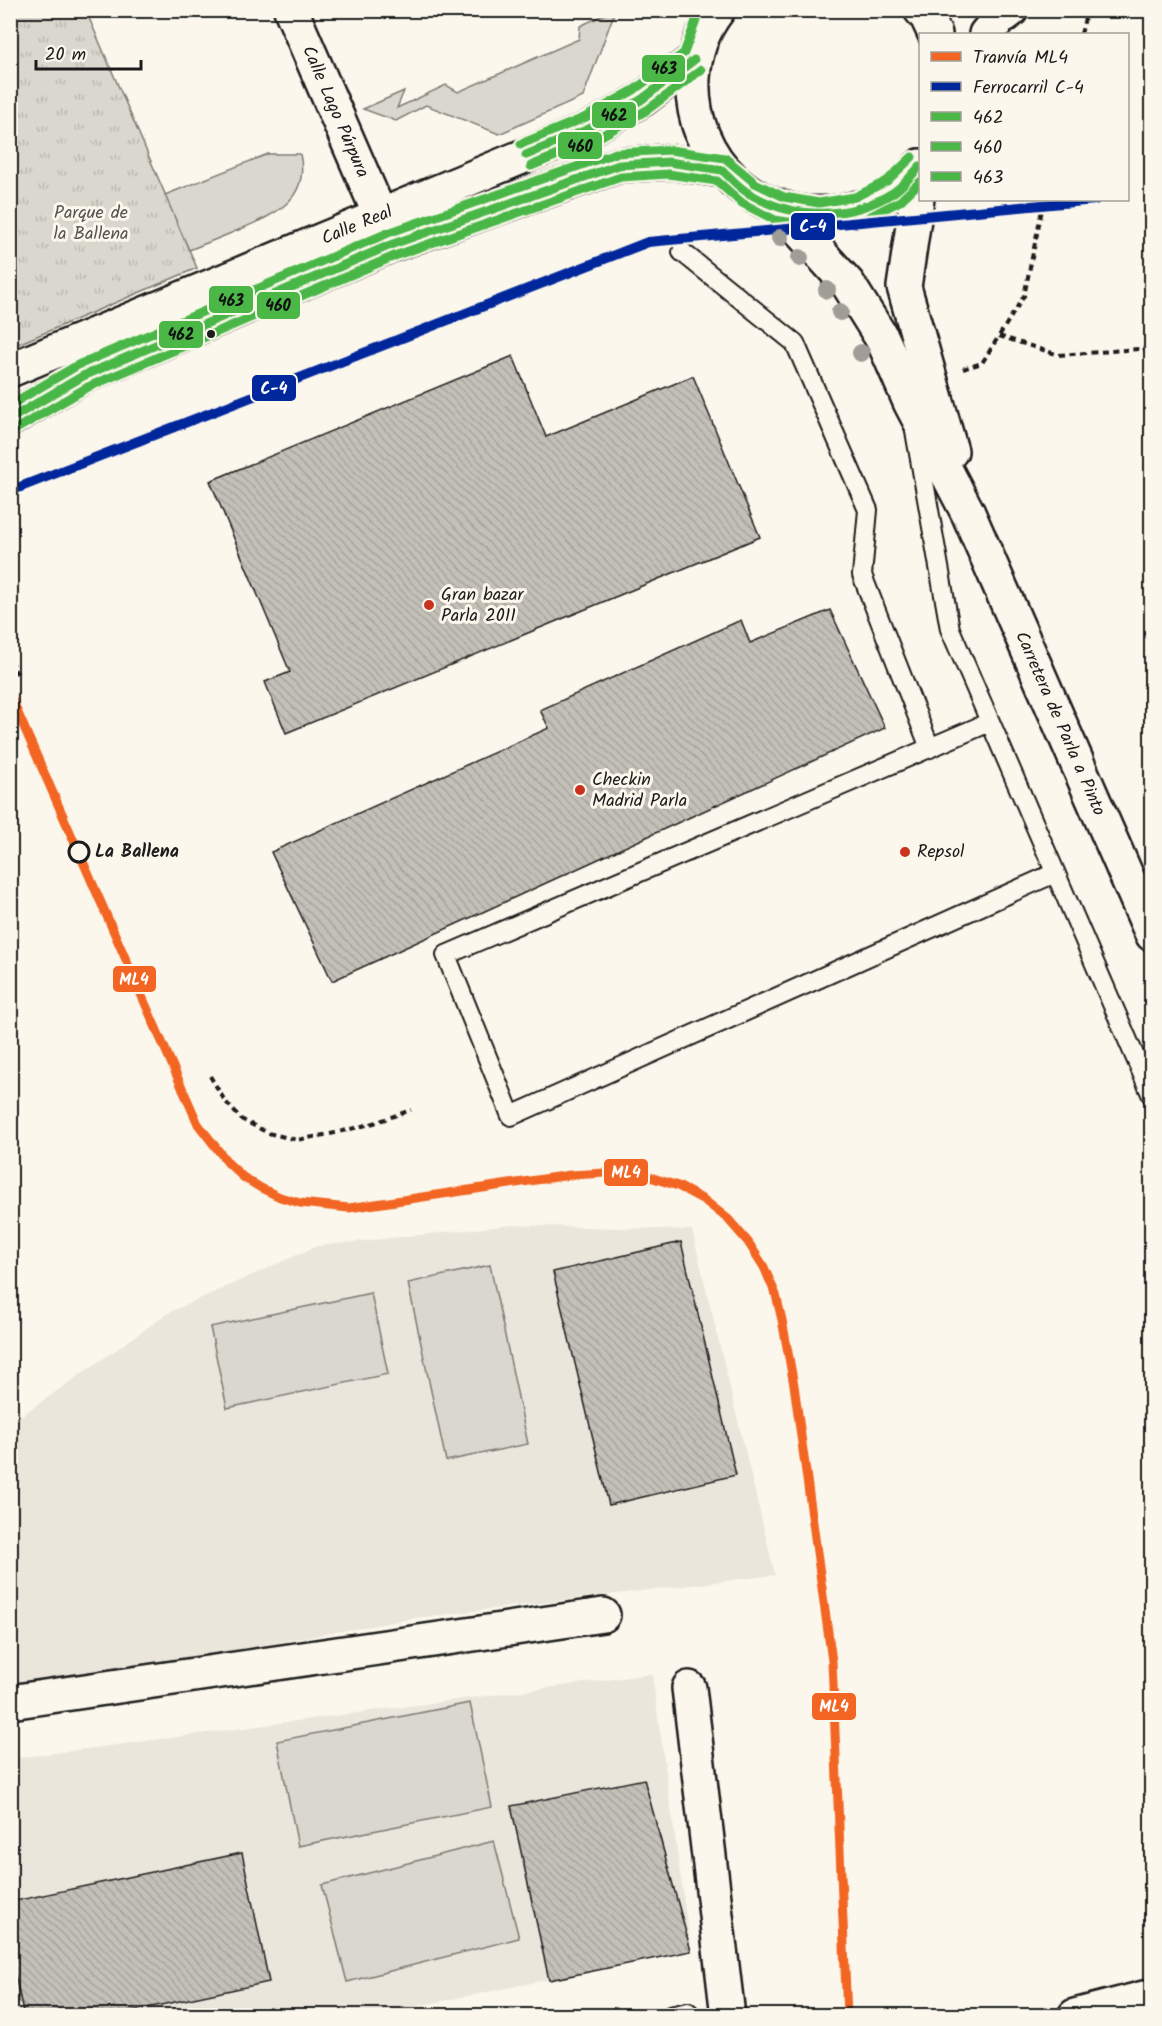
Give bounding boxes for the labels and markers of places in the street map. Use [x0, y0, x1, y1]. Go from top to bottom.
unlabelled marker [205, 328, 217, 340]
place label: Gran bazar Parla 2011 [441, 581, 524, 631]
marker: Gran bazar Parla 2011 [422, 598, 436, 612]
place label: Checkin Madrid Parla [592, 766, 687, 816]
marker: Checkin Madrid Parla [573, 783, 587, 797]
place label: La Ballena [95, 838, 179, 867]
place label: Repsol [917, 838, 965, 867]
marker: La Ballena [68, 841, 90, 863]
marker: Repsol [898, 845, 912, 859]

